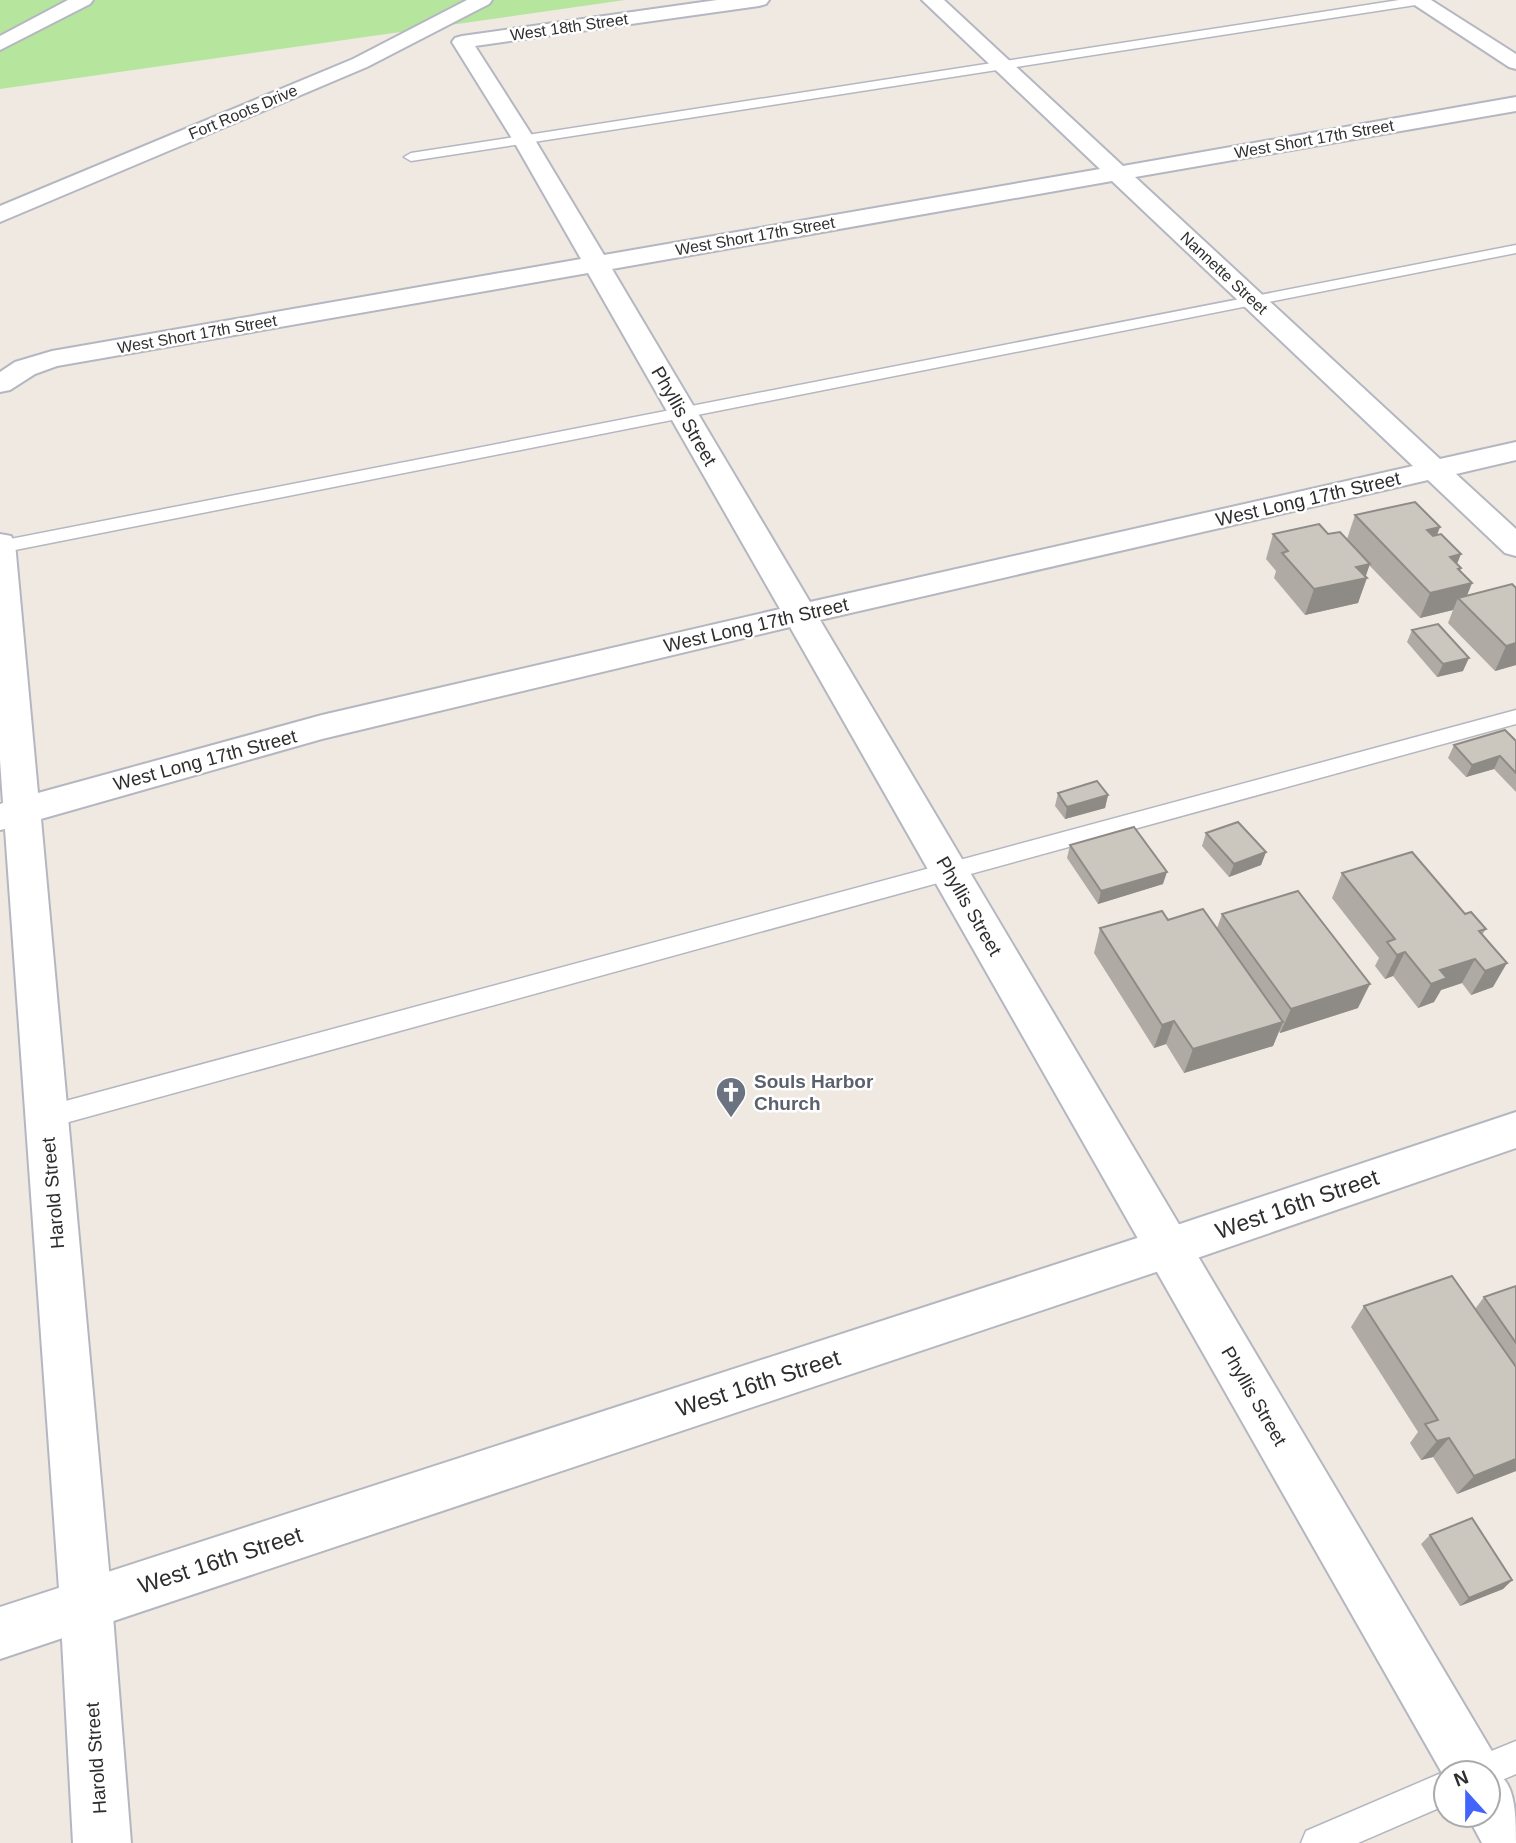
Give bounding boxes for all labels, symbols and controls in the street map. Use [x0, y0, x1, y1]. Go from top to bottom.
street label: West 18th Street [509, 10, 630, 44]
street label: Fort Roots Drive [186, 81, 300, 143]
street label: West Short 17th Street [1233, 117, 1396, 161]
street label: West Short 17th Street [674, 214, 837, 258]
street label: Nannette Street [1177, 229, 1271, 318]
street label: West Short 17th Street [116, 312, 279, 356]
street label: Phyllis Street [647, 363, 721, 470]
street label: West Long 17th Street [1214, 467, 1403, 530]
street label: West Long 17th Street [662, 593, 851, 656]
street label: West Long 17th Street [111, 725, 300, 795]
street label: Phyllis Street [932, 853, 1006, 960]
place label: Souls Harbor Church [754, 1071, 874, 1114]
church icon: Souls Harbor Church [714, 1075, 748, 1119]
street label: Harold Street [38, 1136, 68, 1250]
street label: West 16th Street [1212, 1164, 1383, 1244]
street label: Phyllis Street [1217, 1343, 1291, 1450]
street label: West 16th Street [673, 1344, 844, 1422]
street label: West 16th Street [135, 1521, 306, 1599]
street label: Harold Street [82, 1701, 110, 1815]
north arrow [1432, 1759, 1502, 1829]
text: N [1451, 1766, 1471, 1791]

